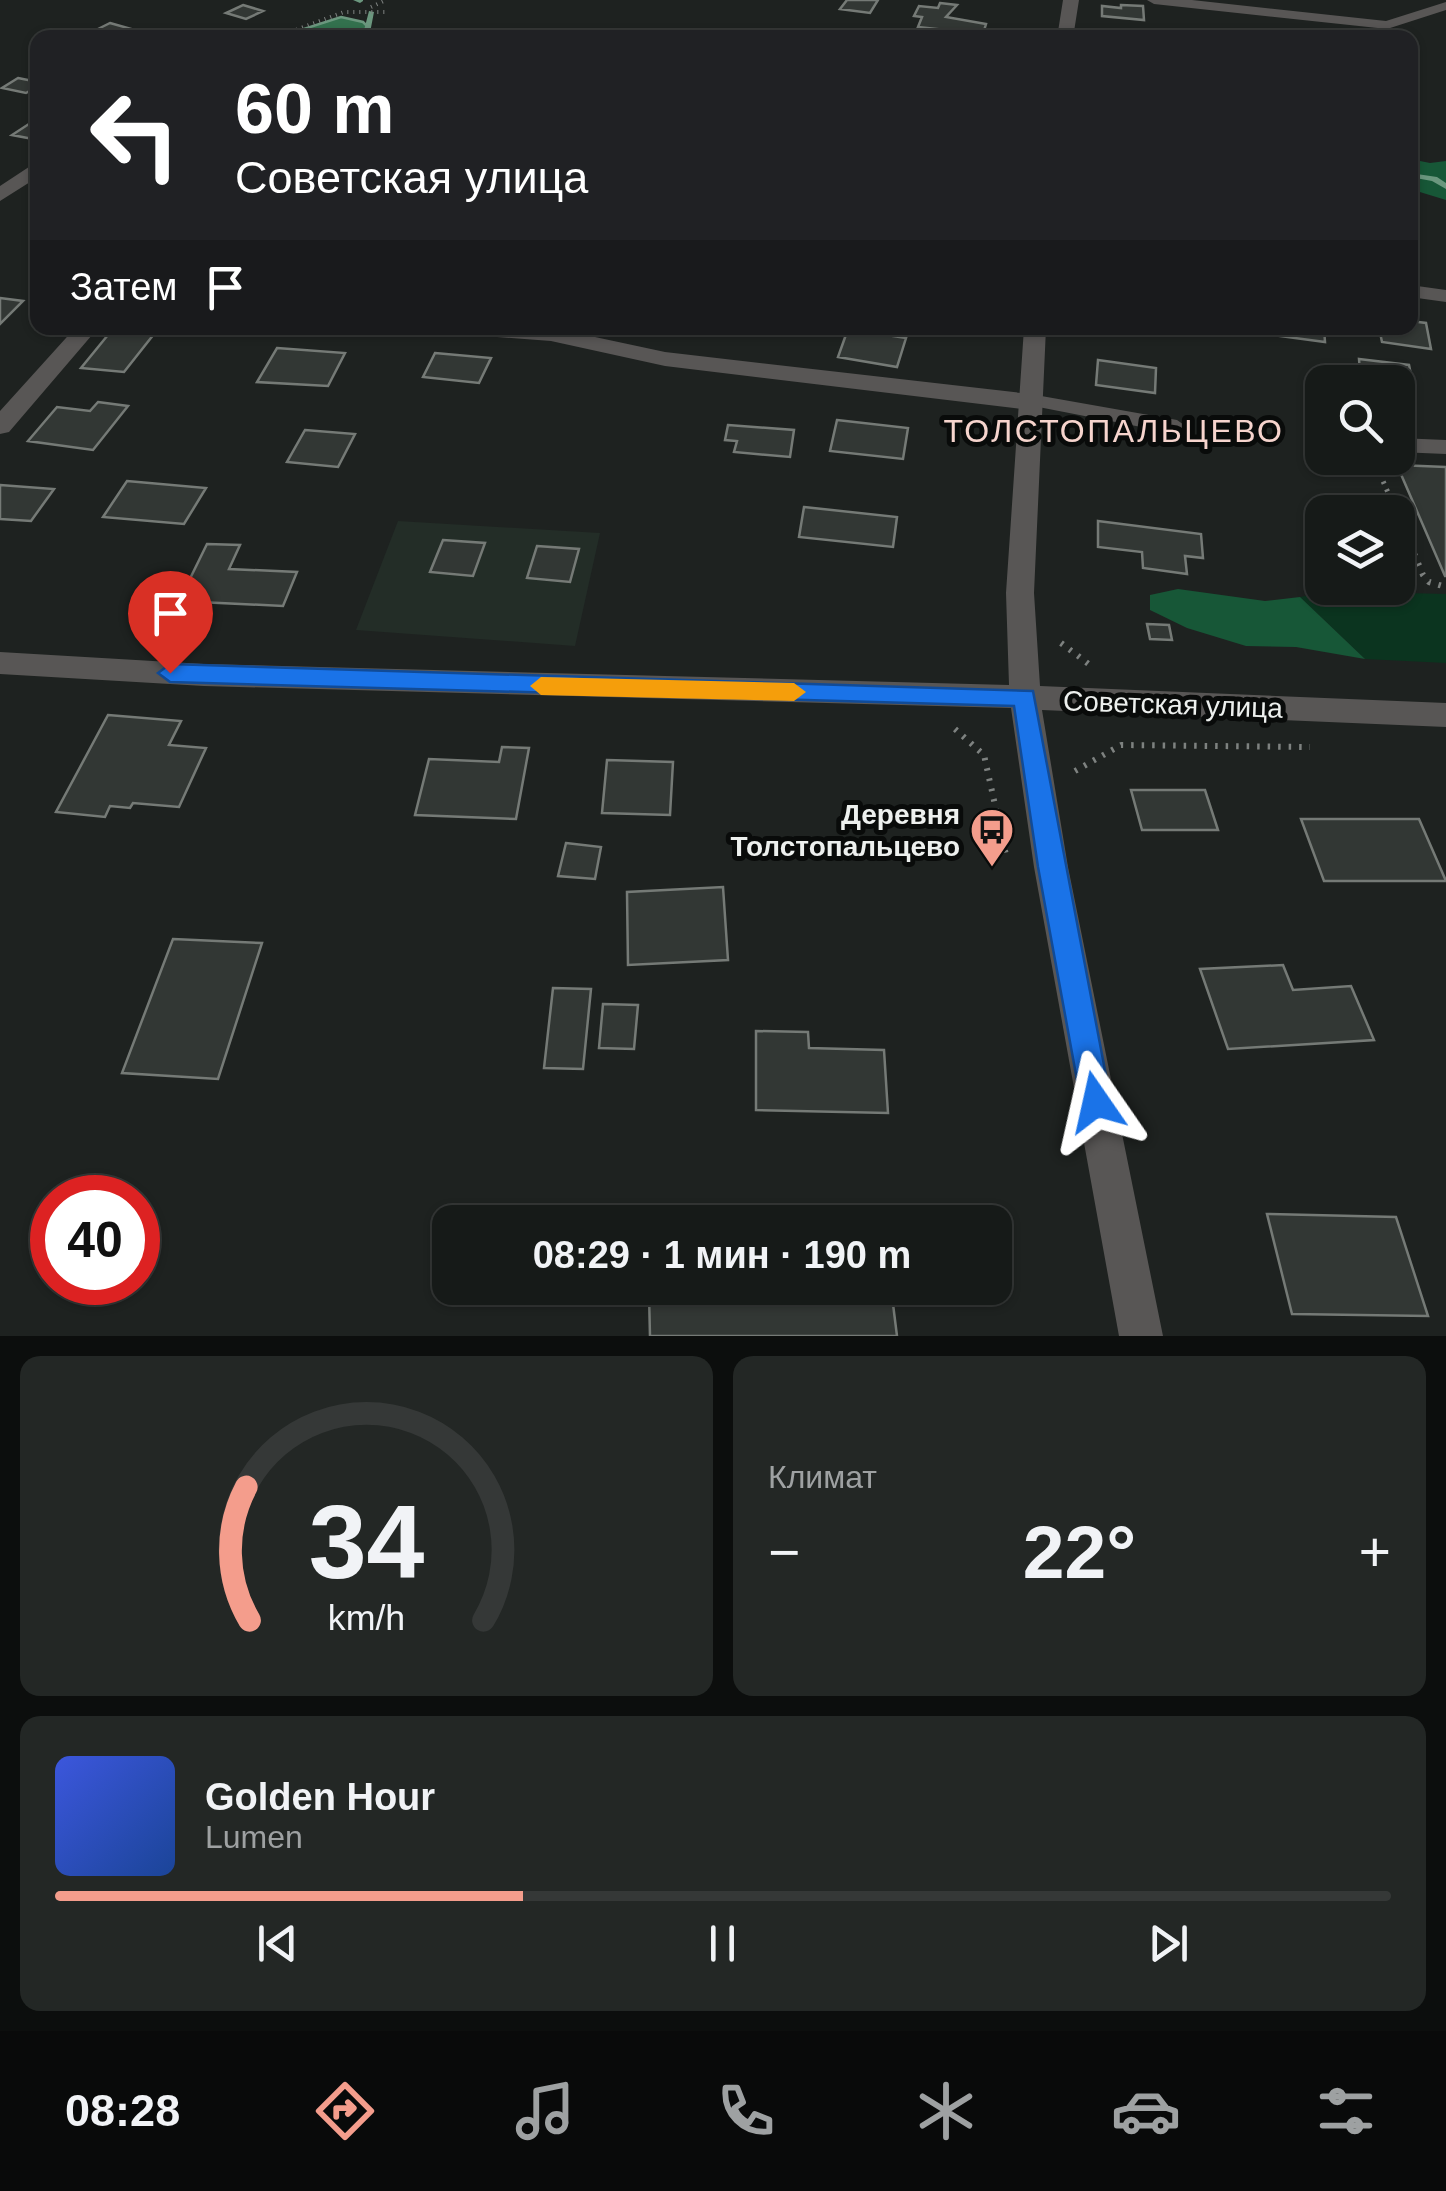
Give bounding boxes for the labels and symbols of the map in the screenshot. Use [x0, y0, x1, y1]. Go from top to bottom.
district label: ТОЛСТОПАЛЬЦЕВО [944, 413, 1284, 449]
pin [128, 571, 213, 674]
street label: Советская улица [1063, 685, 1284, 724]
place label: Деревня Толстопальцево [731, 799, 960, 862]
bus stop icon: Деревня Толстопальцево [969, 807, 1015, 868]
position arrow [1044, 1050, 1148, 1154]
speed limit sign: 40 [30, 1175, 160, 1305]

